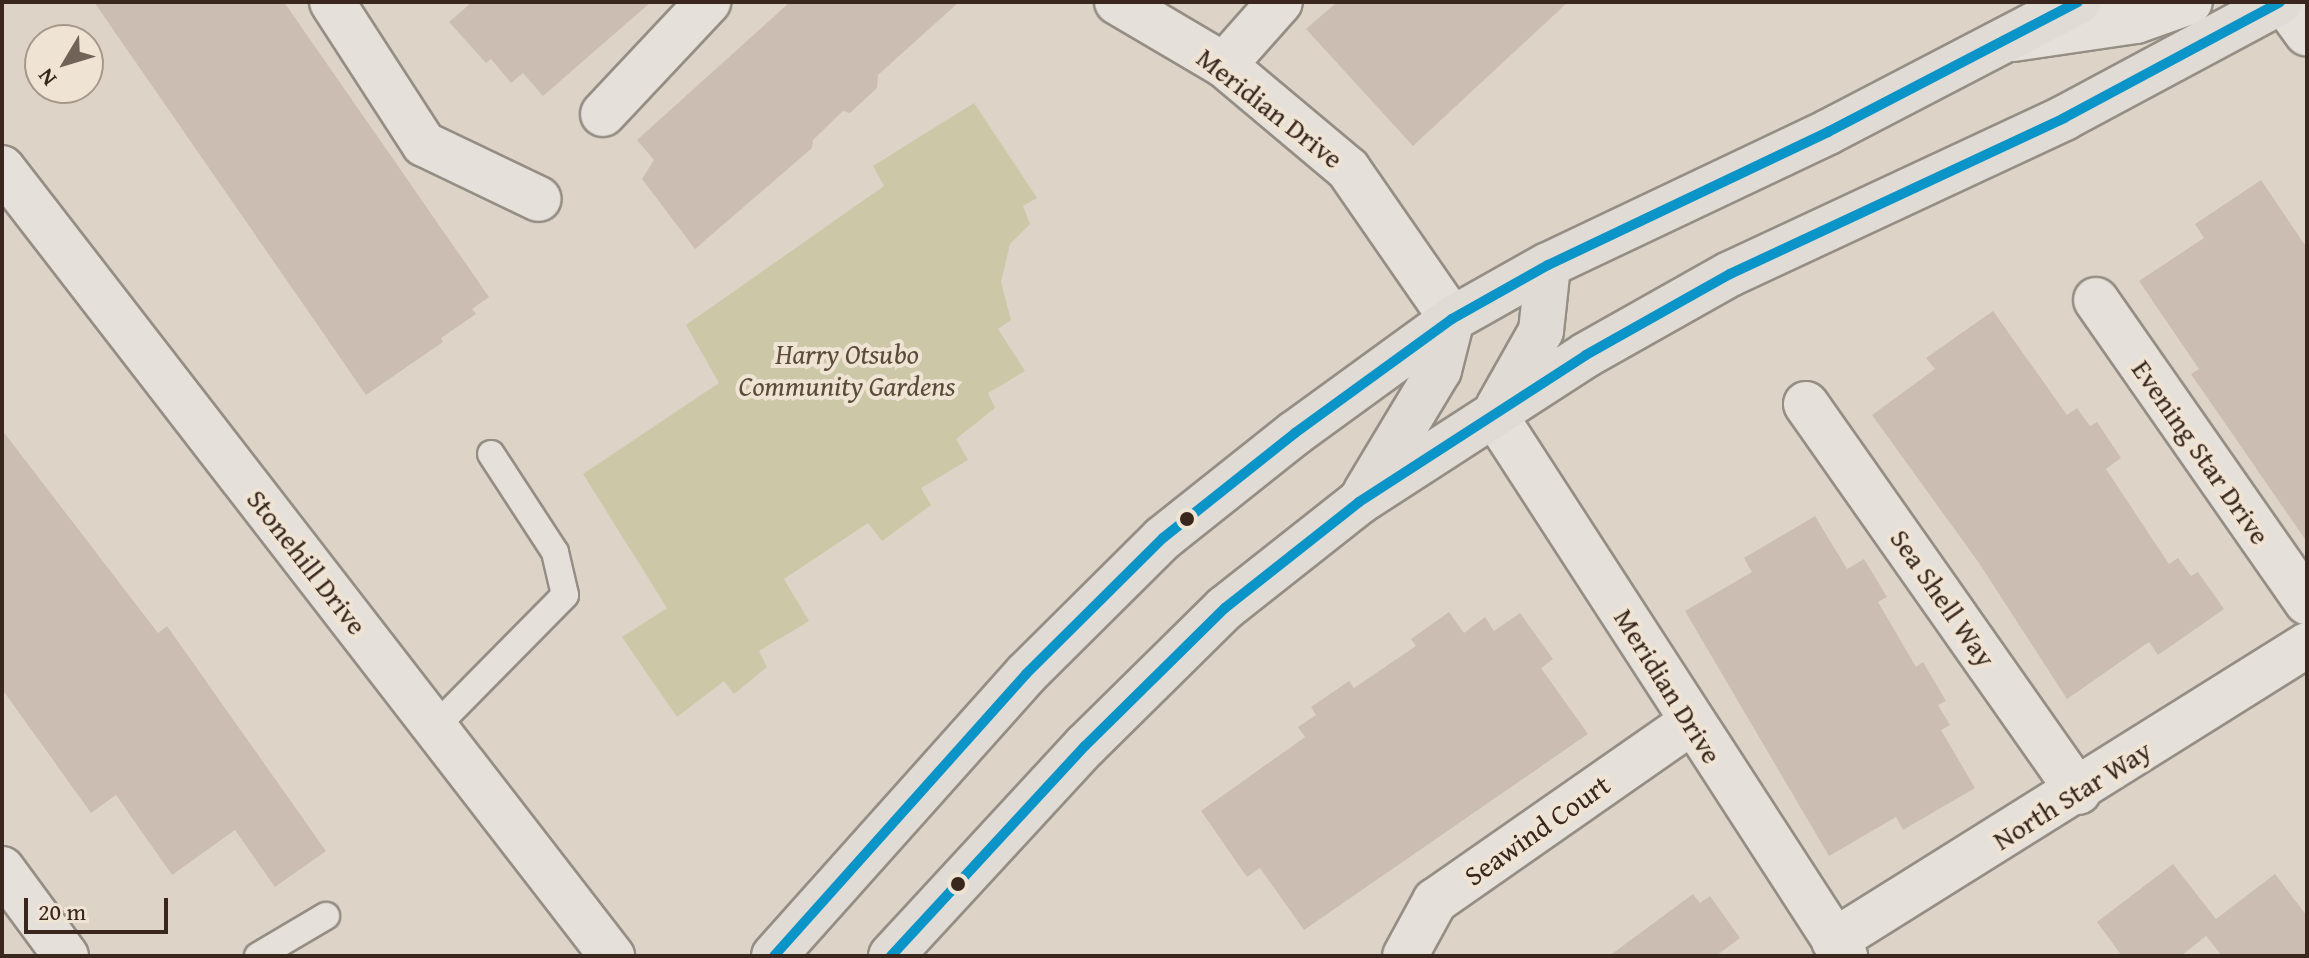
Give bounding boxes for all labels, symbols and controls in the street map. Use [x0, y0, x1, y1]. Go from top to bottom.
north arrow [24, 24, 104, 104]
street label: Meridian Drive [1190, 41, 1350, 175]
text: N [30, 62, 64, 93]
park label: Harry Otsubo Community Gardens [739, 337, 955, 403]
street label: Evening Star Drive [2125, 353, 2277, 551]
street label: Stonehill Drive [240, 483, 374, 641]
unlabelled marker [1179, 511, 1195, 527]
street label: Sea Shell Way [1883, 523, 2003, 673]
street label: Meridian Drive [1607, 602, 1729, 770]
street label: North Star Way [1987, 733, 2157, 857]
street label: Seawind Court [1458, 767, 1616, 893]
unlabelled marker [950, 876, 966, 892]
scale bar [28, 882, 172, 932]
text: 20 m [38, 894, 86, 929]

